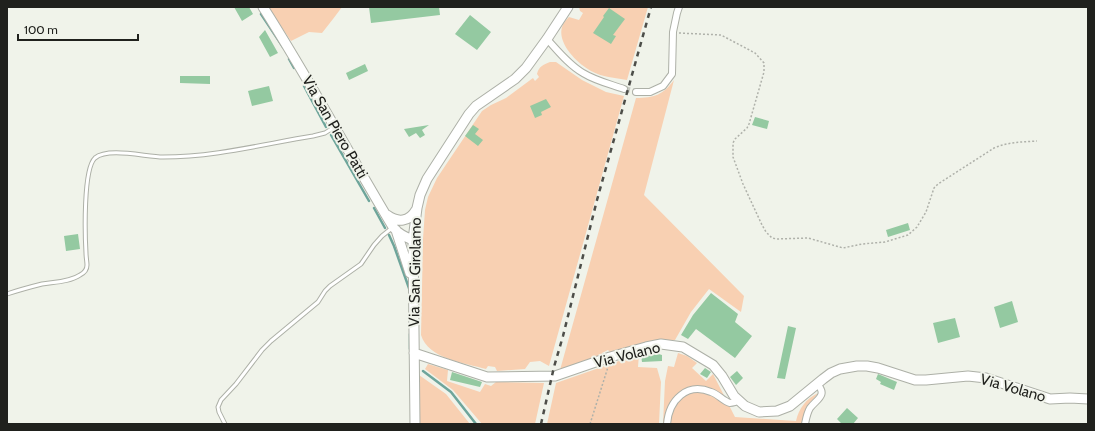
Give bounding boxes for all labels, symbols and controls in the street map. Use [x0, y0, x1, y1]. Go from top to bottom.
scale bar [18, 16, 138, 42]
text: 100 m [24, 22, 58, 37]
street label: Via San Piero Patti [298, 72, 372, 182]
street label: Via San Girolamo [405, 217, 425, 327]
street label: Via Volano [592, 338, 662, 372]
street label: Via Volano [978, 370, 1048, 406]

